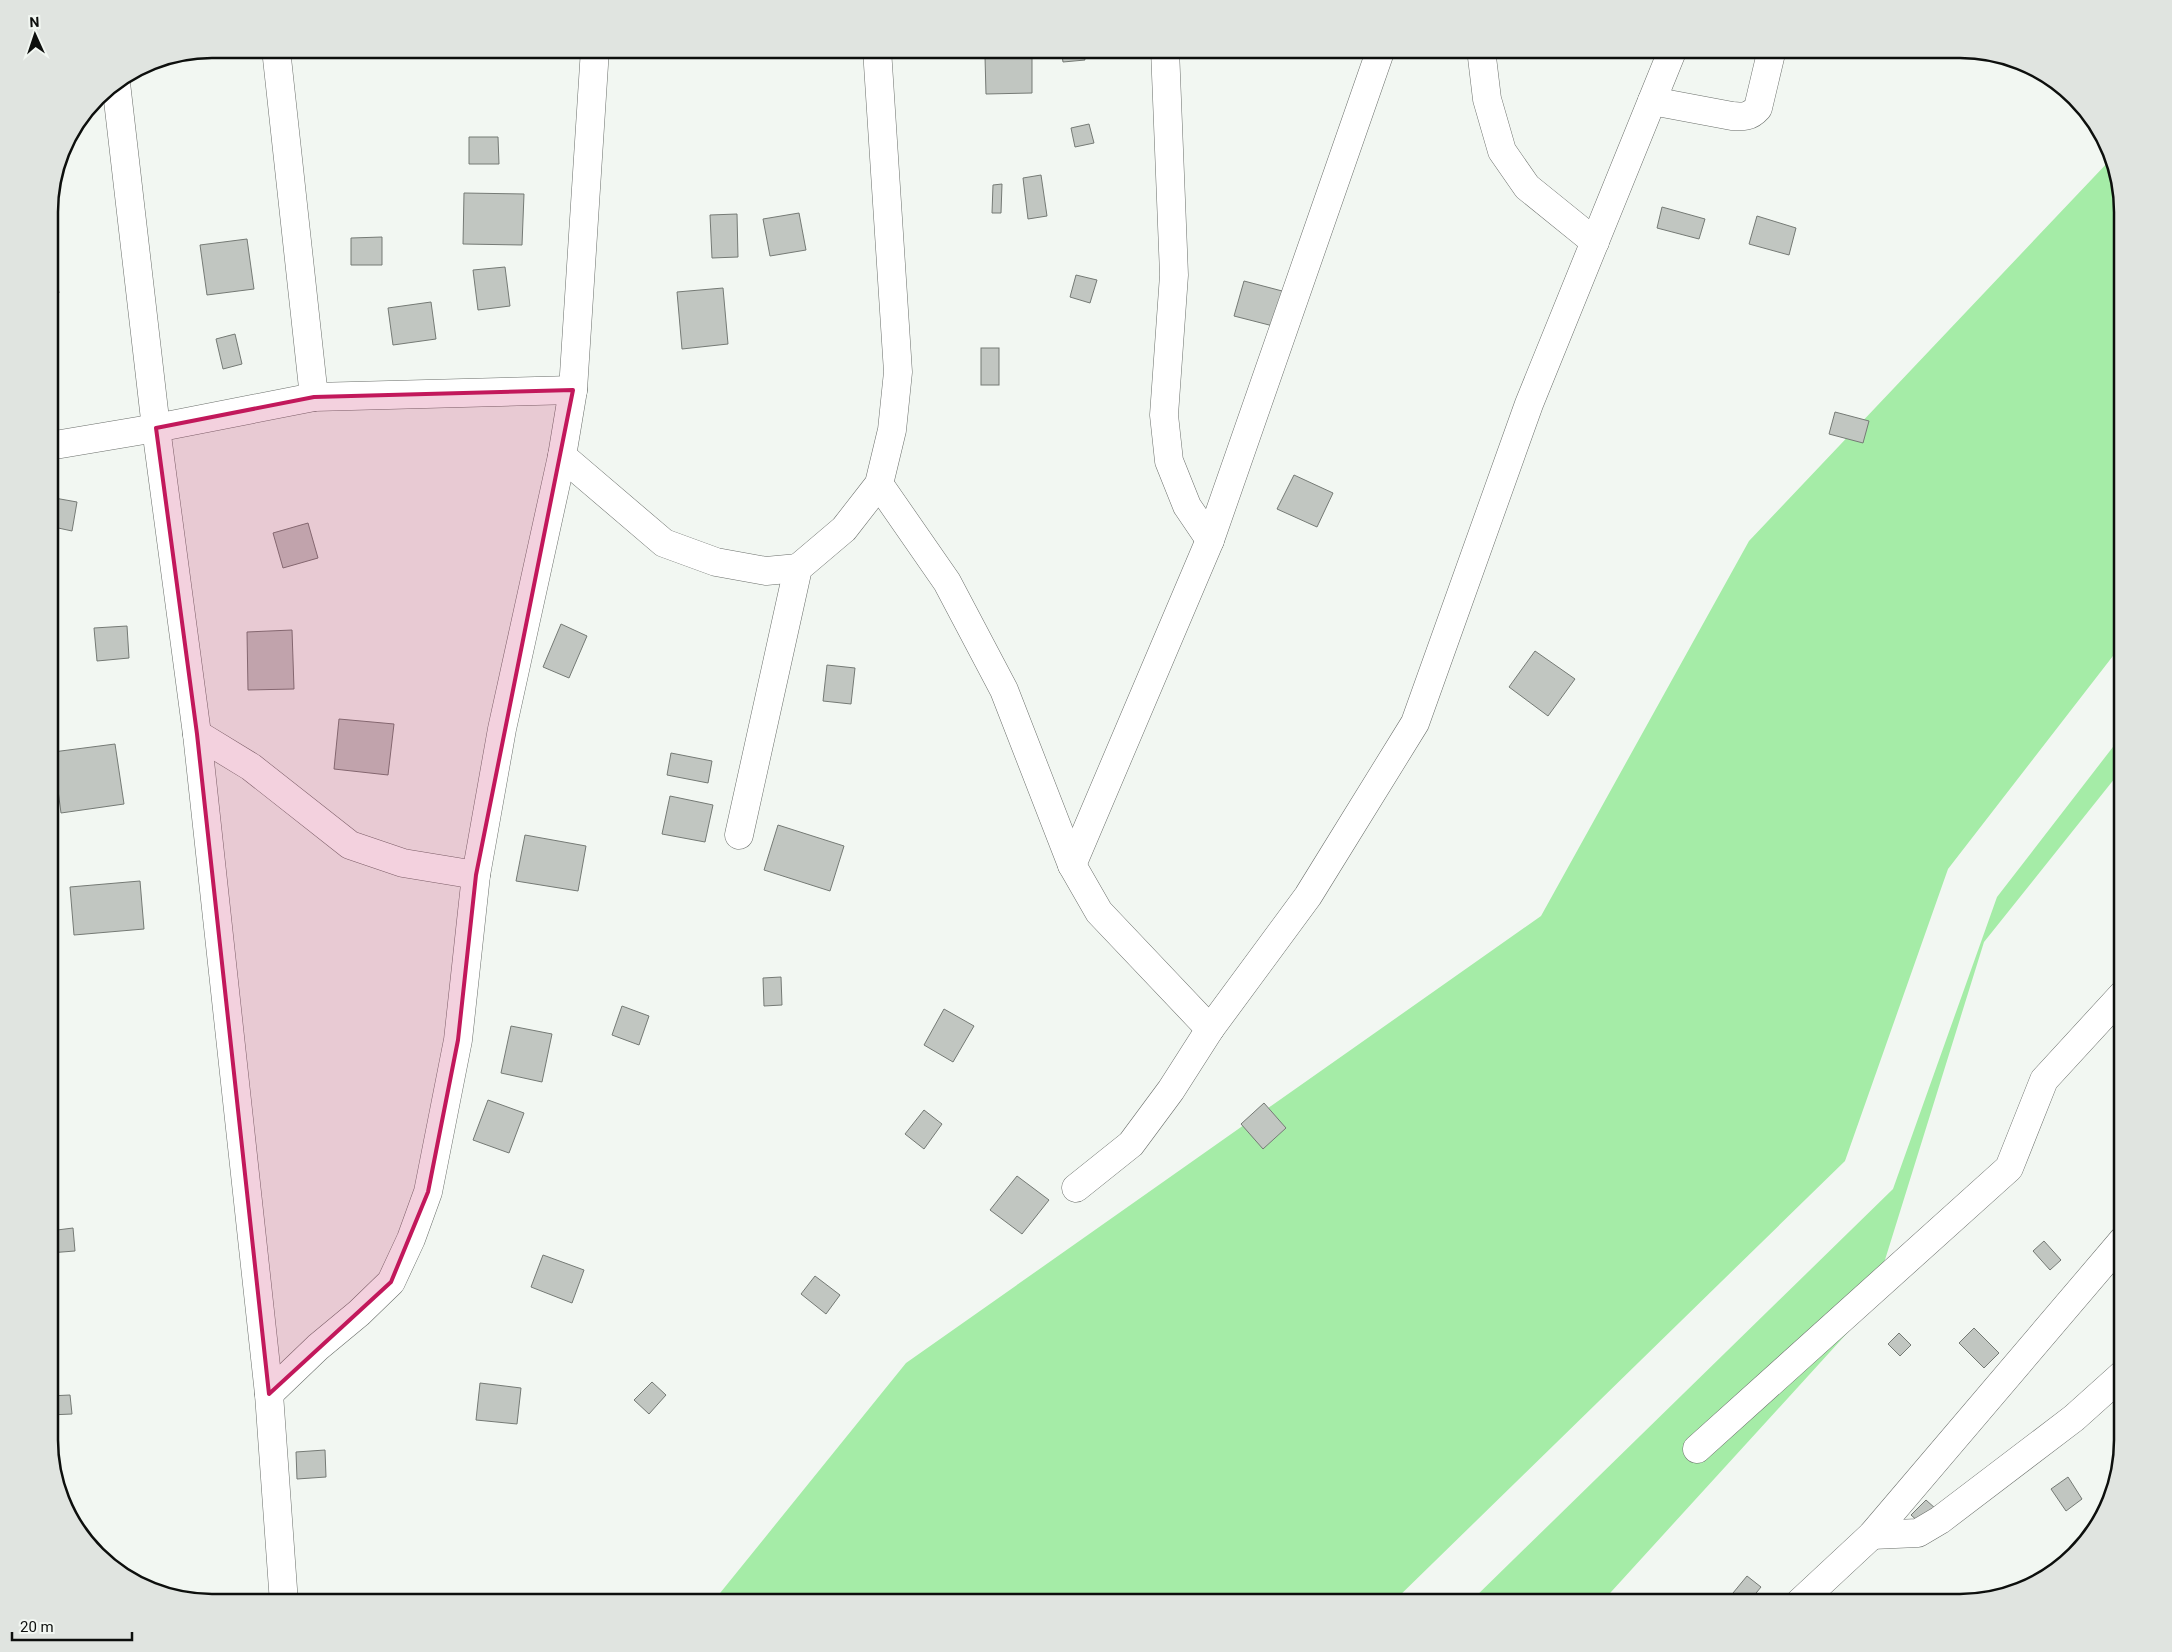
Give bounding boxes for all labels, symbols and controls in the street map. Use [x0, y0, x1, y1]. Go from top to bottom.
north arrow [10, 10, 60, 60]
text: N [29, 14, 40, 30]
scale bar [12, 1610, 132, 1642]
text: 20 m [20, 1618, 54, 1636]

